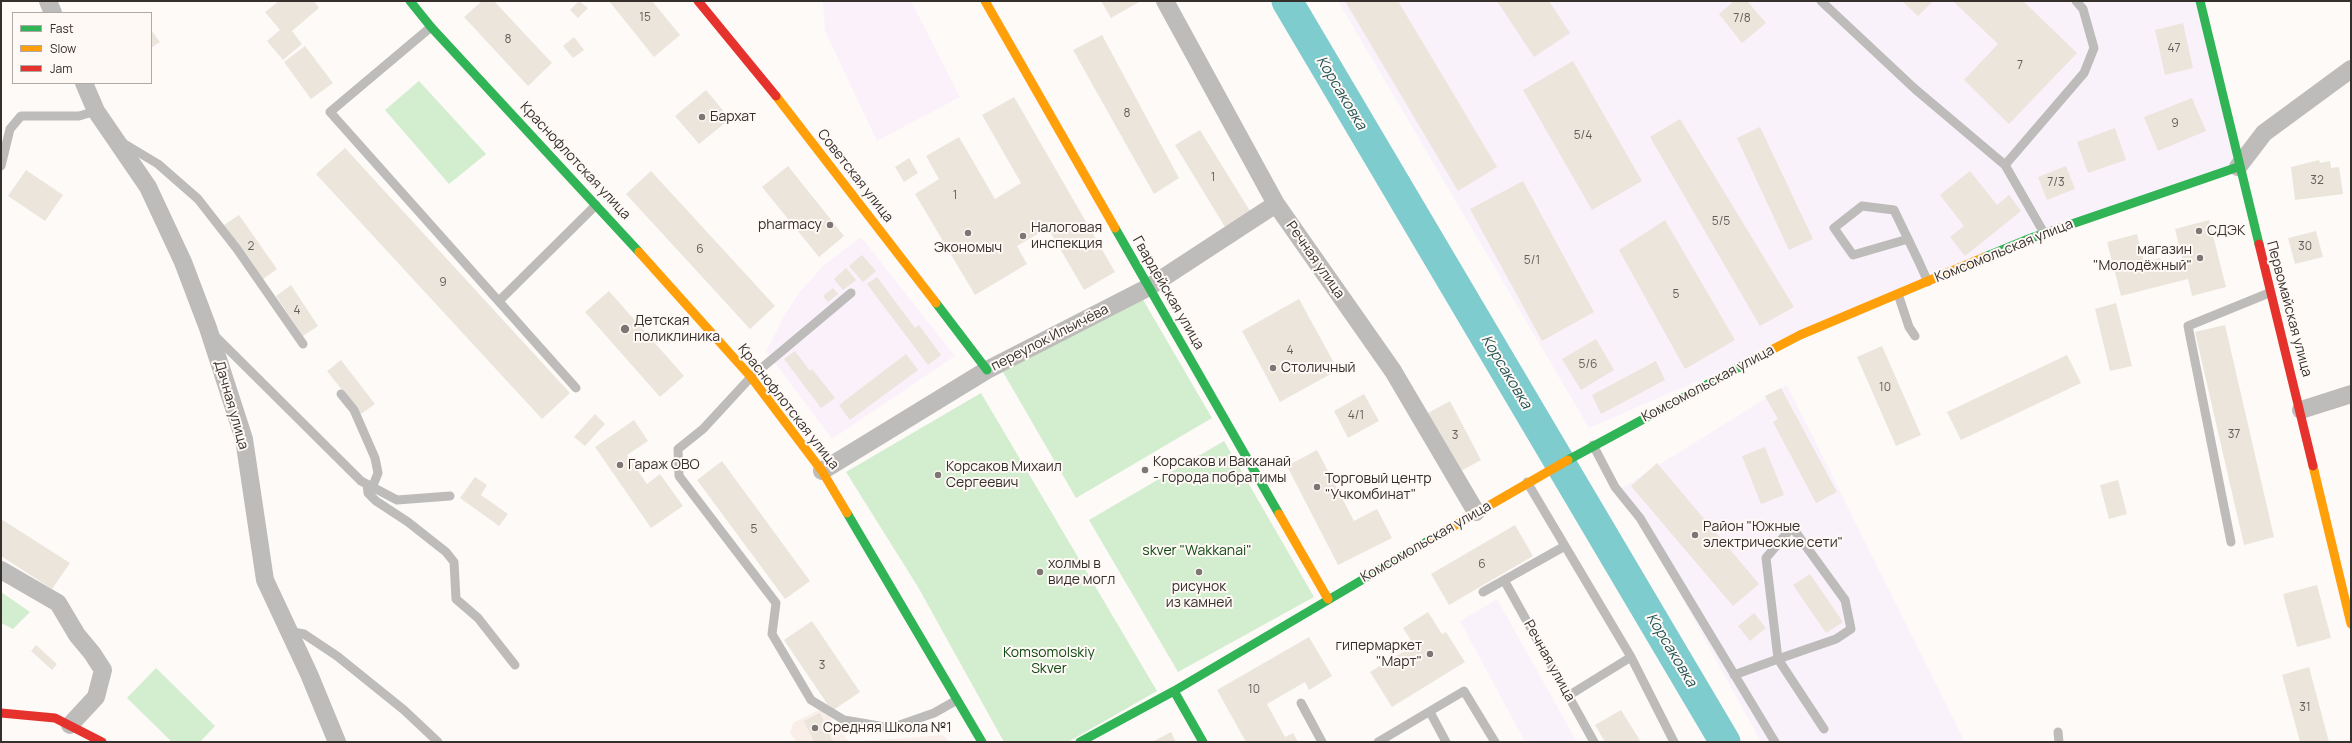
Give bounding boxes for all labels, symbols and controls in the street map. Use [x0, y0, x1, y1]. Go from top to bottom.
house number: 15 [639, 11, 651, 25]
legend [12, 12, 152, 84]
house number: 7/8 [1733, 12, 1751, 26]
text: Fast [50, 20, 74, 37]
house number: 8 [505, 33, 511, 47]
text: Slow [50, 40, 76, 57]
house number: 47 [2167, 42, 2181, 56]
water label: Корсаковка [1312, 53, 1370, 133]
house number: 7 [2017, 59, 2023, 73]
text: Jam [50, 60, 72, 77]
street label: Краснофлотская улица [516, 99, 634, 223]
house number: 8 [1124, 107, 1130, 121]
place label: Бархат [710, 109, 756, 125]
marker: Бархат [697, 112, 707, 122]
house number: 9 [2171, 117, 2179, 131]
street label: Советская улица [813, 126, 897, 226]
house number: 5/4 [1574, 129, 1592, 143]
house number: 1 [1211, 171, 1215, 185]
house number: 32 [2310, 174, 2324, 188]
house number: 7/3 [2047, 176, 2065, 190]
house number: 1 [953, 189, 957, 203]
house number: 5/5 [1712, 215, 1730, 229]
street label: Комсомольская улица [1932, 216, 2076, 286]
place label: pharmacy [758, 217, 822, 233]
street label: Речная улица [1282, 218, 1348, 302]
marker: pharmacy [825, 220, 835, 230]
place label: Налоговая инспекция [1031, 220, 1102, 252]
place label: СДЭК [2207, 223, 2245, 239]
marker: СДЭК [2194, 226, 2204, 236]
marker: Экономыч [963, 228, 973, 238]
marker: Налоговая инспекция [1018, 231, 1028, 241]
street label: Гвардейская улица [1129, 233, 1207, 353]
street label: Первомайская улица [2263, 239, 2315, 379]
house number: 2 [248, 240, 254, 254]
place label: Экономыч [934, 240, 1002, 256]
house number: 30 [2298, 240, 2312, 254]
place label: магазин "Молодёжный" [2093, 242, 2192, 274]
house number: 6 [696, 243, 704, 257]
marker: магазин "Молодёжный" [2195, 253, 2205, 263]
house number: 5/1 [1524, 254, 1540, 268]
house number: 9 [439, 276, 447, 290]
house number: 5 [1673, 288, 1679, 302]
street label: переулок Ильичёва [988, 301, 1112, 375]
house number: 4 [293, 304, 301, 318]
place label: Детская поликлиника [634, 313, 720, 346]
marker: Детская поликлиника [619, 323, 631, 335]
water label: Корсаковка [1477, 332, 1535, 412]
street label: Краснофлотская улица [734, 341, 842, 473]
street label: Комсомольская улица [1639, 342, 1777, 426]
house number: 4 [1286, 344, 1294, 358]
house number: 5/6 [1578, 358, 1598, 372]
street label: Дачная улица [210, 359, 252, 451]
place label: Столичный [1281, 360, 1356, 376]
marker: Столичный [1268, 363, 1278, 373]
house number: 10 [1879, 381, 1891, 395]
house number: 4/1 [1348, 409, 1364, 423]
house number: 37 [2228, 428, 2240, 442]
house number: 3 [1452, 429, 1458, 443]
place label: Корсаков и Вакканай - города побратимы [1153, 454, 1291, 486]
place label: Гараж ОВО [628, 457, 700, 473]
place label: Корсаков Михаил Сергеевич [946, 459, 1062, 492]
marker: Гараж ОВО [615, 460, 625, 470]
marker: Корсаков и Вакканай - города побратимы [1140, 465, 1150, 475]
marker: Корсаков Михаил Сергеевич [933, 470, 943, 480]
place label: Торговый центр "Учкомбинат" [1325, 471, 1432, 504]
marker: Торговый центр "Учкомбинат" [1312, 482, 1322, 492]
street label: Комсомольская улица [1358, 498, 1494, 586]
place label: Район "Южные электрические сети" [1703, 519, 1843, 552]
house number: 5 [751, 523, 757, 537]
marker: Район "Южные электрические сети" [1690, 530, 1700, 540]
park label: skver "Wakkanai" [1142, 543, 1252, 559]
place label: холмы в виде могл [1048, 556, 1115, 588]
house number: 6 [1478, 558, 1486, 572]
marker: холмы в виде могл [1035, 567, 1045, 577]
marker: рисунок из камней [1194, 567, 1204, 577]
place label: рисунок из камней [1166, 579, 1232, 612]
water label: Корсаковка [1642, 610, 1700, 690]
street label: Речная улица [1520, 617, 1578, 705]
place label: гипермаркет "Март" [1335, 638, 1422, 670]
park label: Komsomolskiy Skver [1003, 645, 1095, 678]
marker: гипермаркет "Март" [1425, 649, 1435, 659]
house number: 3 [819, 659, 825, 673]
house number: 10 [1248, 683, 1260, 697]
house number: 31 [2299, 701, 2311, 715]
place label: Средняя Школа №1 [823, 720, 952, 736]
marker: Средняя Школа №1 [810, 723, 820, 733]

